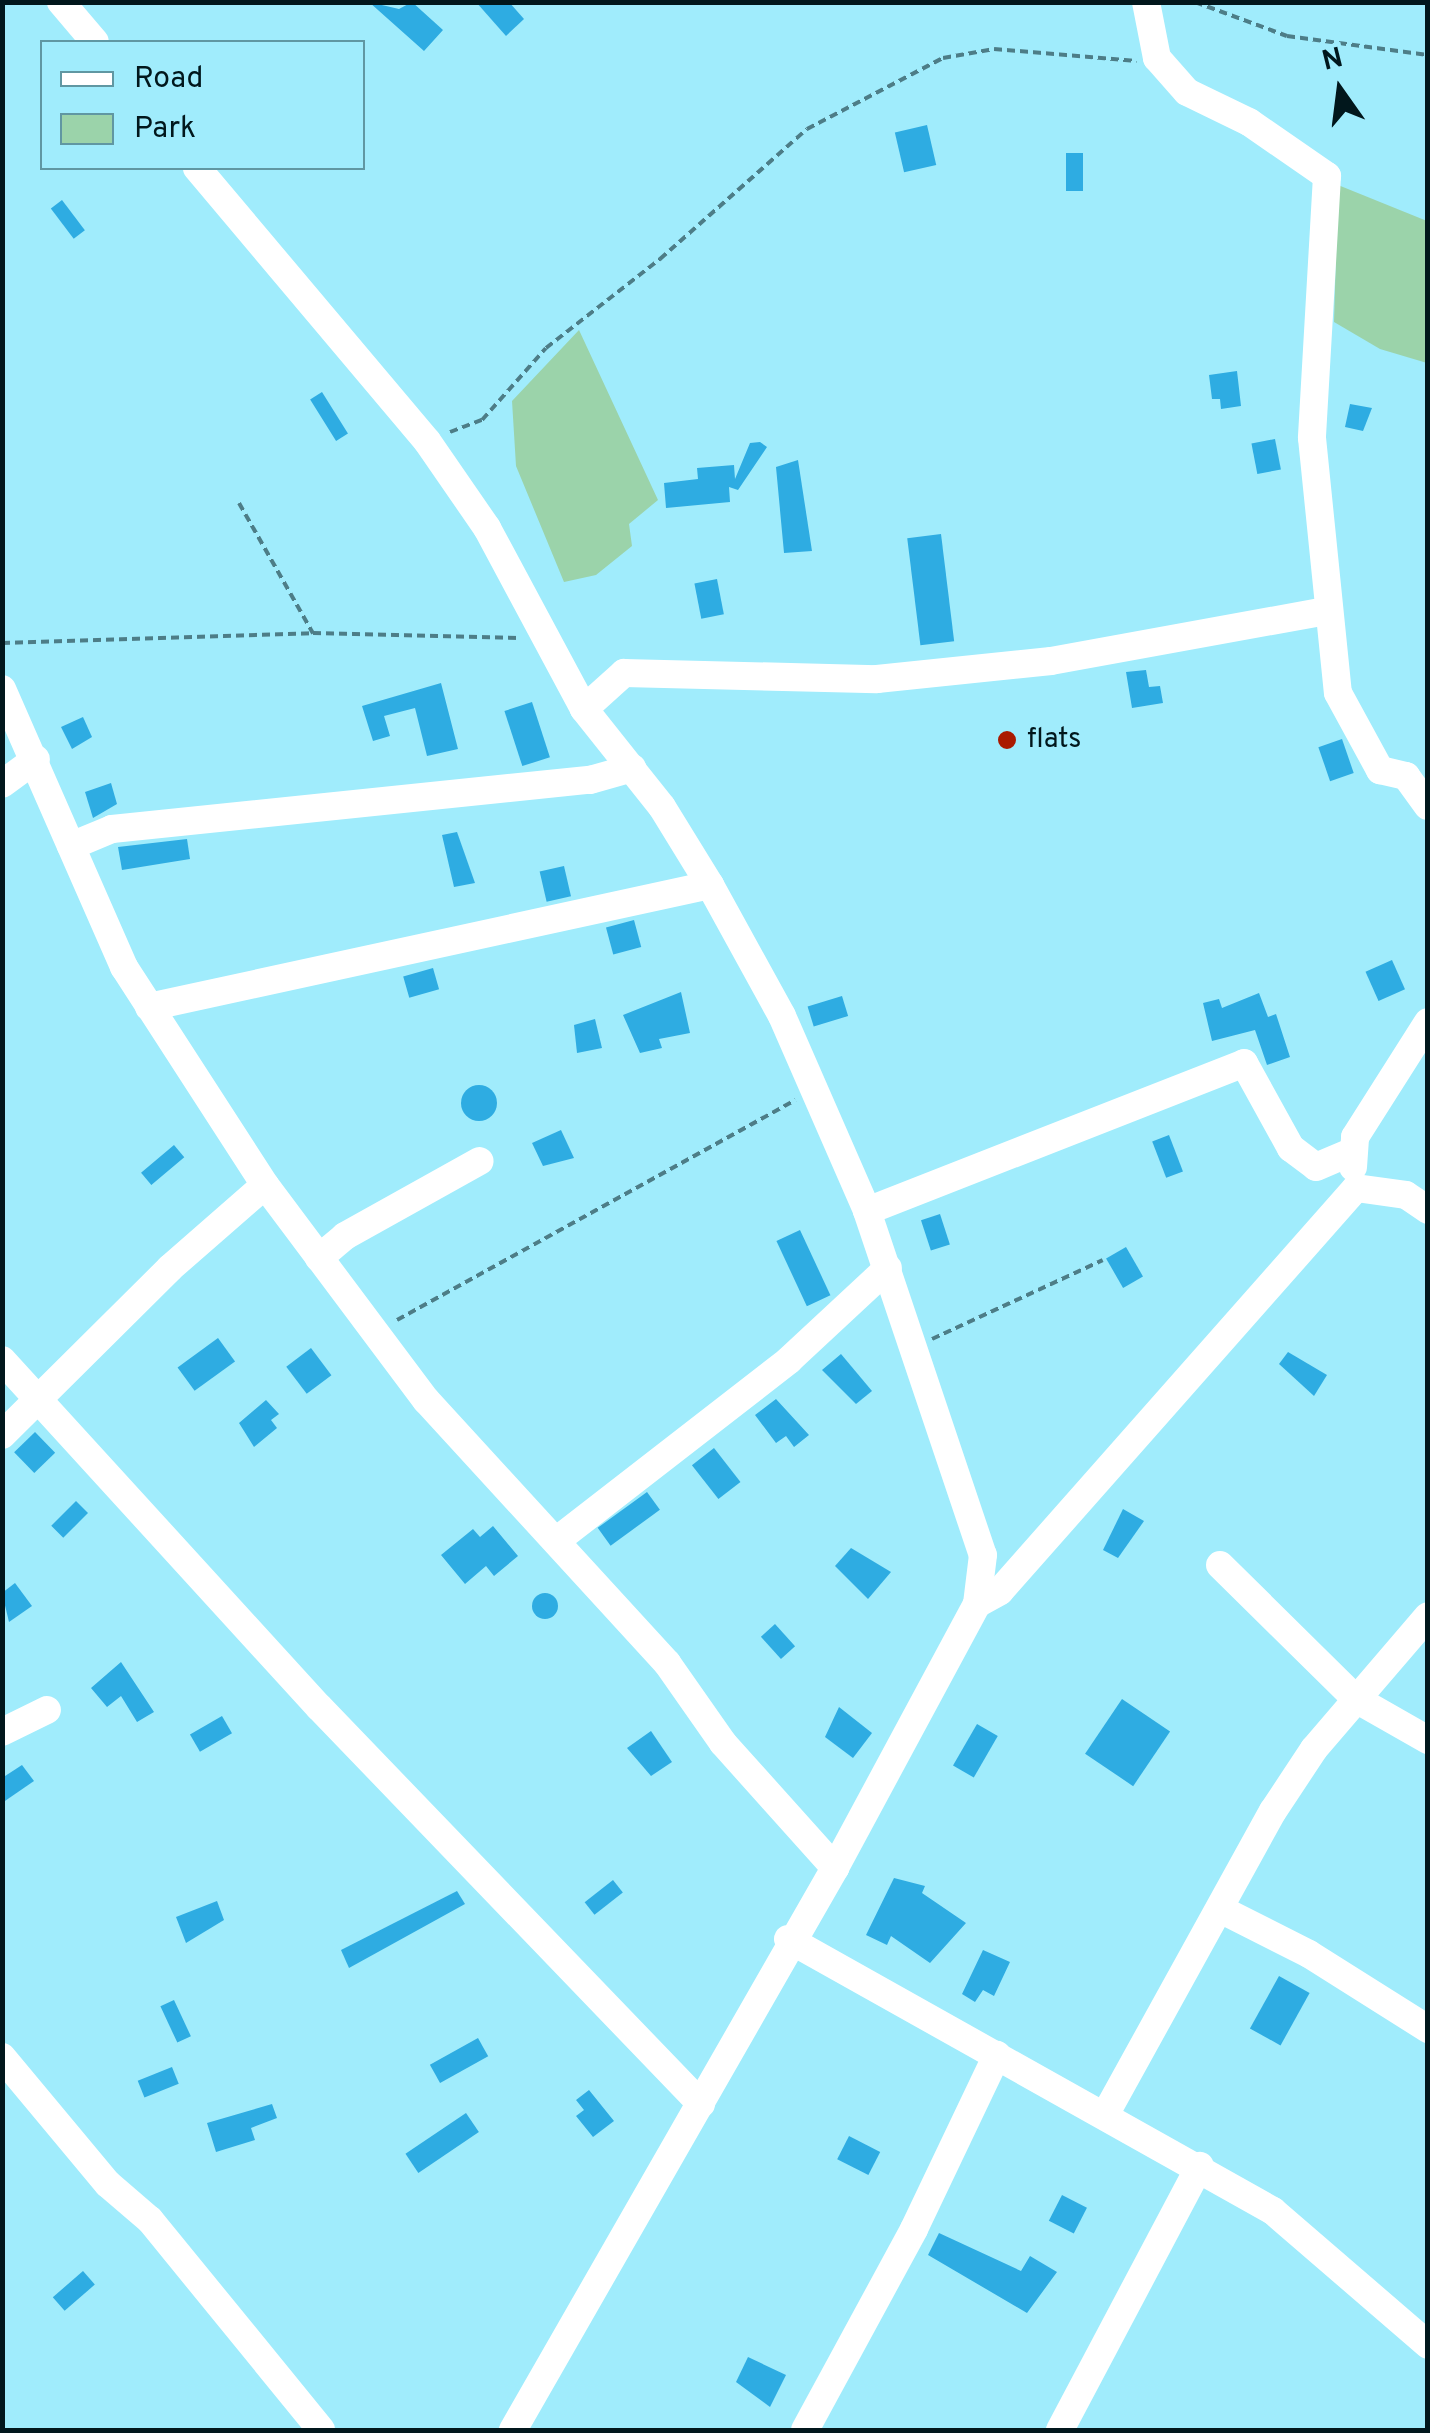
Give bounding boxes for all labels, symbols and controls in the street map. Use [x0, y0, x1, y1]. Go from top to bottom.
legend [40, 40, 365, 170]
north arrow [1290, 40, 1390, 140]
text: N [1319, 41, 1347, 81]
text: Road [134, 61, 203, 98]
text: Park [134, 111, 196, 148]
place label: flats [1027, 723, 1081, 757]
marker: flats [996, 729, 1018, 751]

